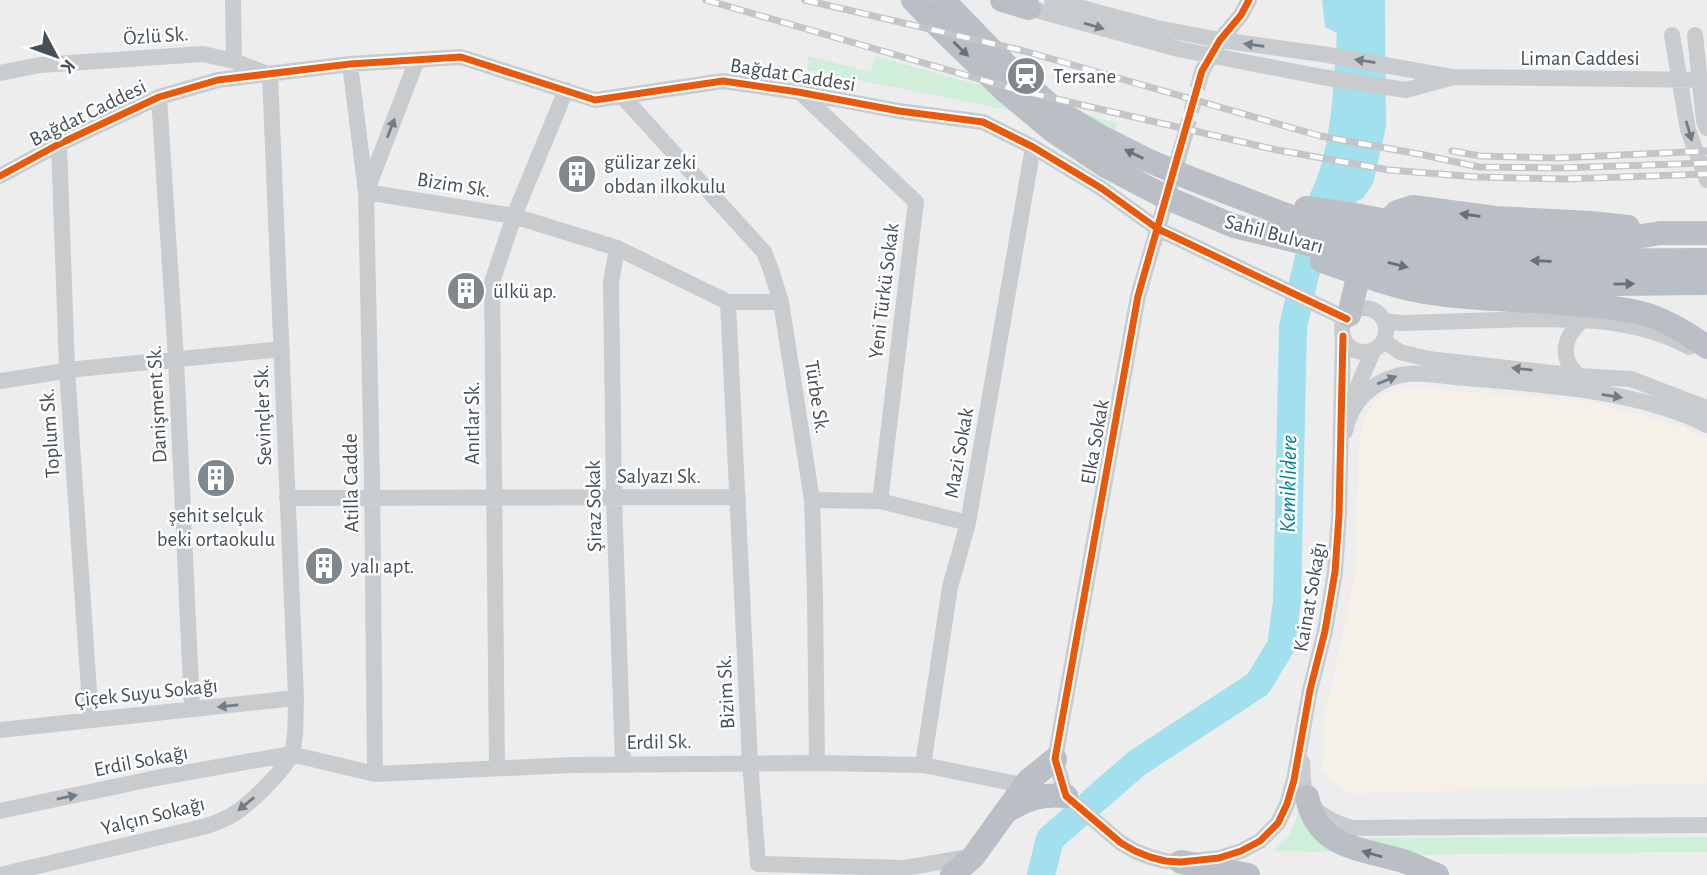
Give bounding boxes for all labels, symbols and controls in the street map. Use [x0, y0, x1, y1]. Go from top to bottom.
north arrow [21, 21, 91, 91]
street label: Özlü Sk. [123, 22, 189, 49]
one-way arrow [1084, 22, 1105, 32]
one-way arrow [1243, 39, 1265, 50]
one-way arrow [952, 40, 969, 56]
street label: Liman Caddesi [1520, 48, 1640, 69]
street label: Bağdat Caddesi [729, 55, 857, 95]
station icon: Tersane [1005, 55, 1047, 97]
one-way arrow [1354, 55, 1376, 66]
text: K [56, 56, 79, 77]
place label: Tersane [1053, 66, 1116, 87]
street label: Bağdat Caddesi [26, 76, 150, 150]
one-way arrow [385, 118, 396, 139]
one-way arrow [1685, 120, 1695, 141]
one-way arrow [1124, 148, 1144, 159]
place label: gülizar zeki obdan ilkokulu [604, 152, 726, 197]
building icon: gülizar zeki obdan ilkokulu [556, 153, 598, 195]
street label: Bizim Sk. [416, 169, 492, 201]
one-way arrow [1459, 209, 1481, 220]
street label: Sahil Bulvarı [1223, 211, 1325, 257]
street label: Yeni Türkü Sokak [865, 221, 903, 360]
one-way arrow [1530, 255, 1552, 267]
one-way arrow [1387, 259, 1409, 270]
building icon: ülkü ap. [445, 270, 487, 312]
one-way arrow [1613, 278, 1635, 290]
place label: ülkü ap. [493, 281, 557, 302]
street label: Danişment Sk. [143, 344, 171, 464]
street label: Türbe Sk. [801, 359, 833, 435]
street label: Sevinçler Sk. [251, 364, 275, 466]
one-way arrow [1511, 364, 1533, 375]
one-way arrow [1377, 375, 1398, 386]
street label: Anıtlar Sk. [462, 381, 483, 465]
street label: Toplum Sk. [36, 387, 64, 479]
one-way arrow [1601, 391, 1623, 402]
street label: Elka Sokak [1077, 397, 1113, 486]
street label: Mazi Sokak [941, 406, 977, 500]
street label: Atilla Cadde [340, 433, 362, 533]
water label: Kemiklidere [1277, 435, 1301, 533]
building icon: şehit selçuk beki ortaokulu [195, 457, 237, 499]
street label: Şiraz Sokak [583, 460, 605, 552]
street label: Salyazı Sk. [617, 466, 701, 487]
place label: şehit selçuk beki ortaokulu [157, 505, 275, 550]
street label: Kainat Sokağı [1290, 541, 1330, 653]
building icon: yalı apt. [303, 545, 345, 587]
place label: yalı apt. [350, 556, 414, 577]
street label: Bizim Sk. [714, 654, 738, 730]
street label: Çiçek Suyu Sokağı [73, 675, 219, 711]
one-way arrow [217, 700, 239, 711]
street label: Erdil Sk. [626, 731, 692, 753]
street label: Erdil Sokağı [92, 742, 190, 780]
one-way arrow [56, 791, 78, 802]
street label: Yalçın Sokağı [99, 793, 207, 839]
one-way arrow [237, 796, 254, 811]
one-way arrow [1361, 848, 1382, 858]

